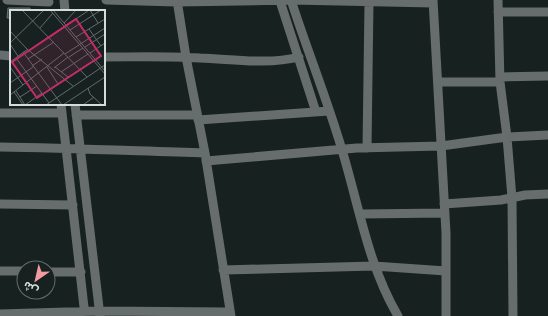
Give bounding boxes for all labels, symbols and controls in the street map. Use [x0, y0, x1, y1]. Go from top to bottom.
inset map [10, 10, 105, 105]
north arrow [16, 260, 56, 300]
text: ش [20, 278, 41, 298]

